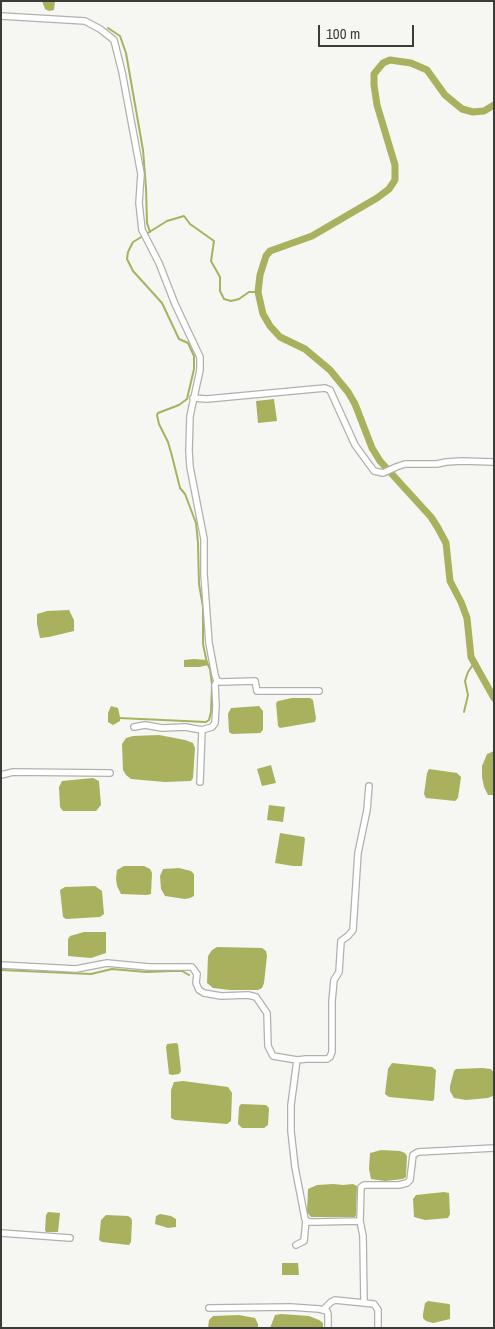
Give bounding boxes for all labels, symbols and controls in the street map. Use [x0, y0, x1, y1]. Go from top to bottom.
scale bar [320, 15, 416, 47]
text: 100 m [326, 23, 360, 44]

